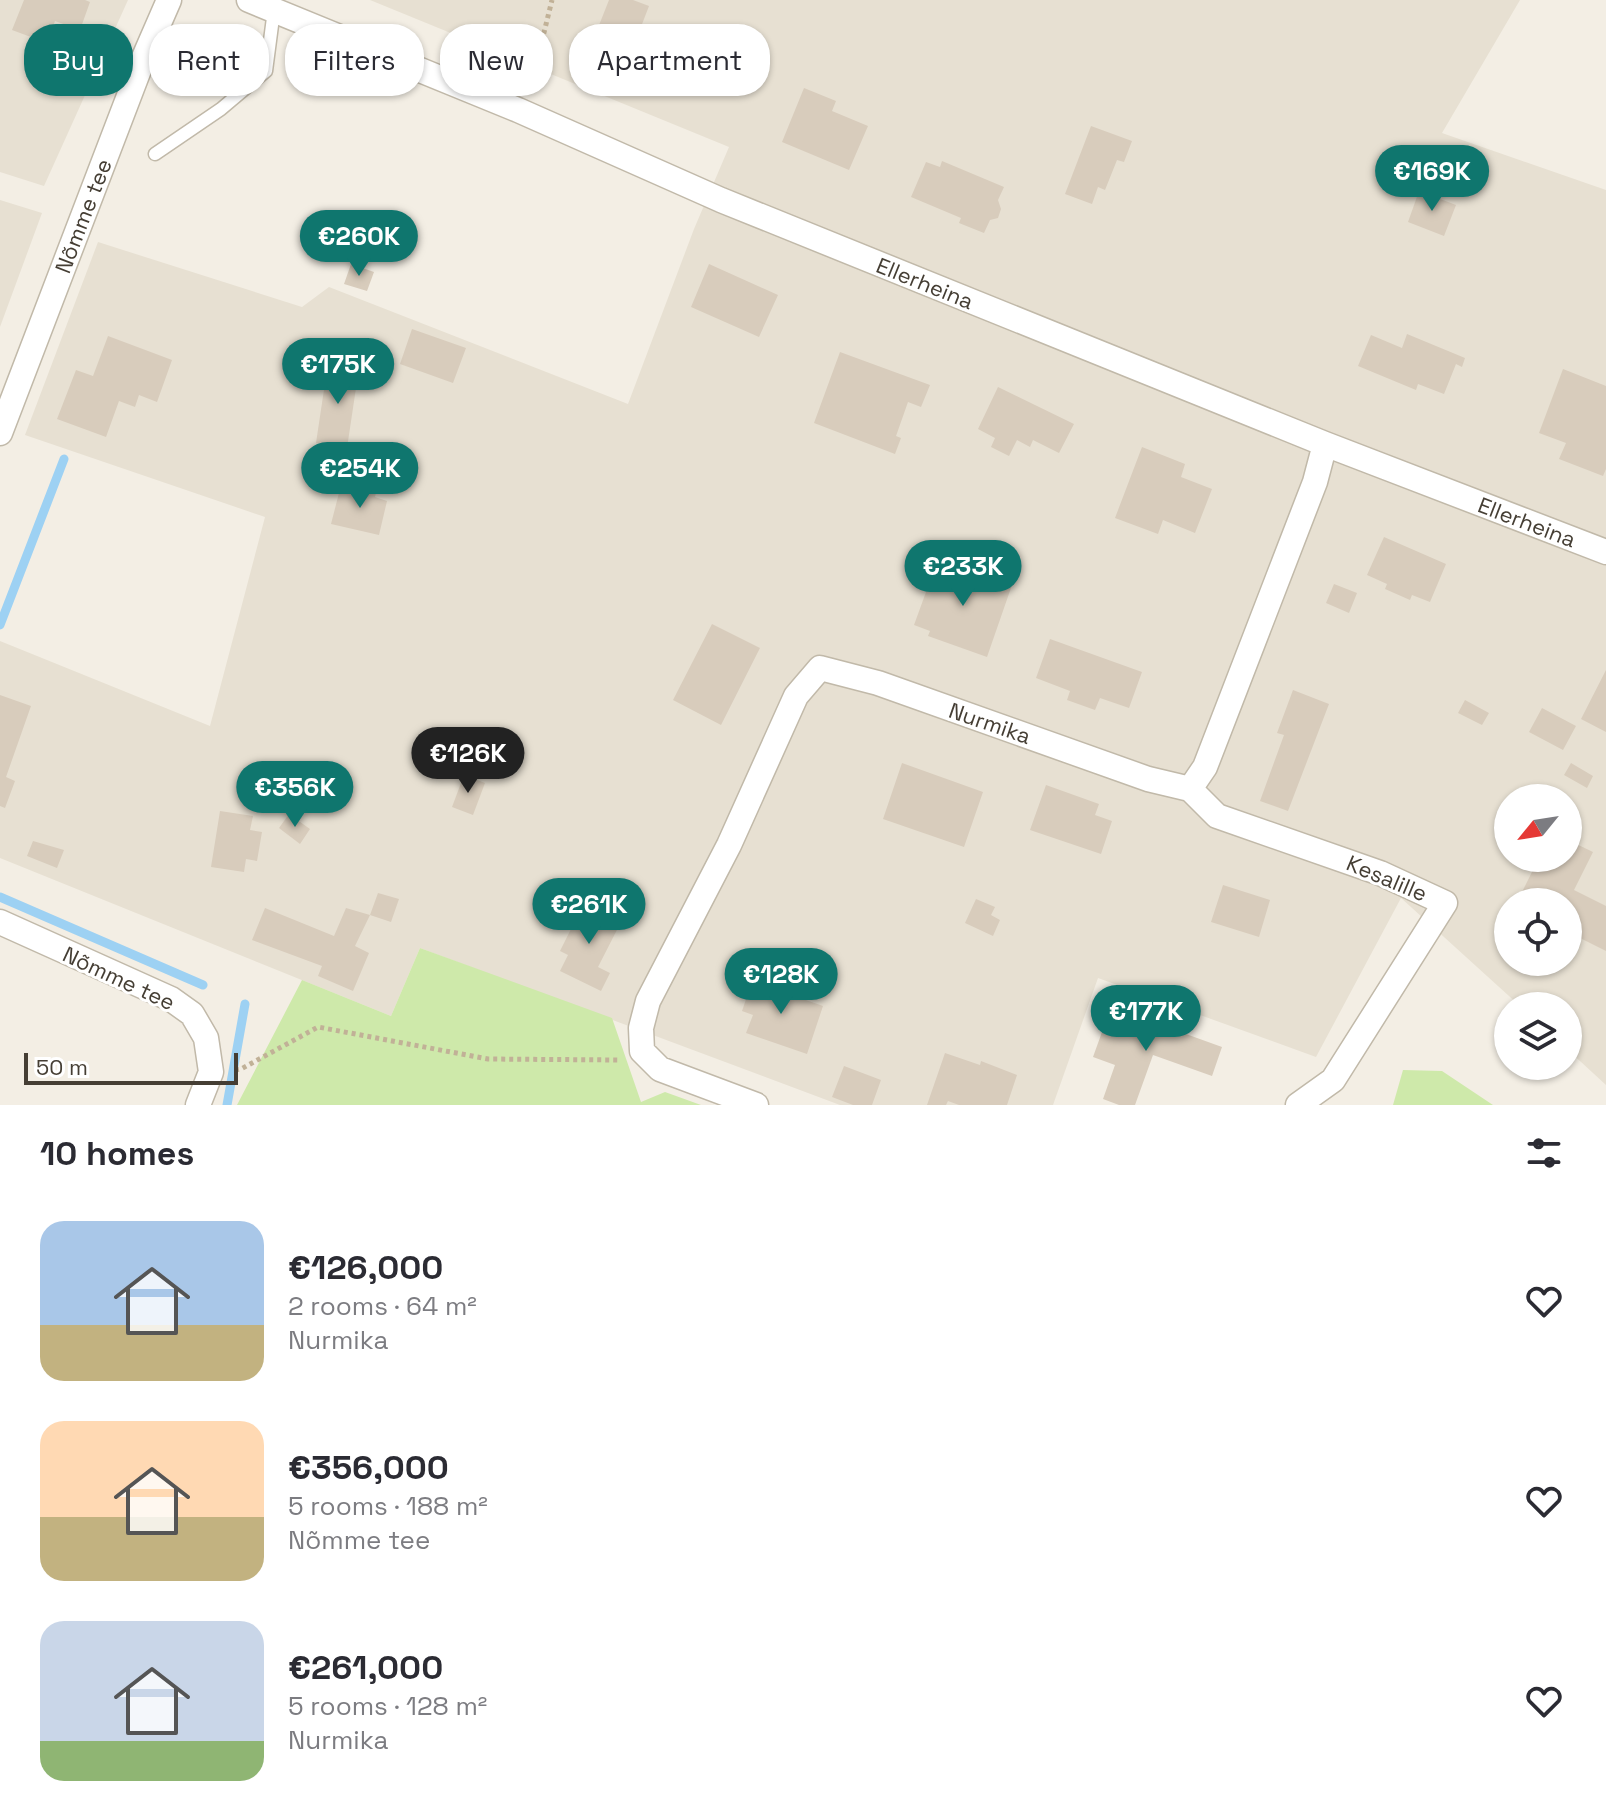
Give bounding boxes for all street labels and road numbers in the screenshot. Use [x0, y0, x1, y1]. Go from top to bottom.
street label: Nõmme tee [48, 155, 118, 277]
street label: Ellerheina [872, 251, 978, 315]
street label: Ellerheina [1474, 491, 1580, 554]
street label: Nurmika [945, 696, 1035, 750]
street label: Kesalille [1343, 849, 1431, 907]
street label: Nõmme tee [58, 940, 180, 1016]

